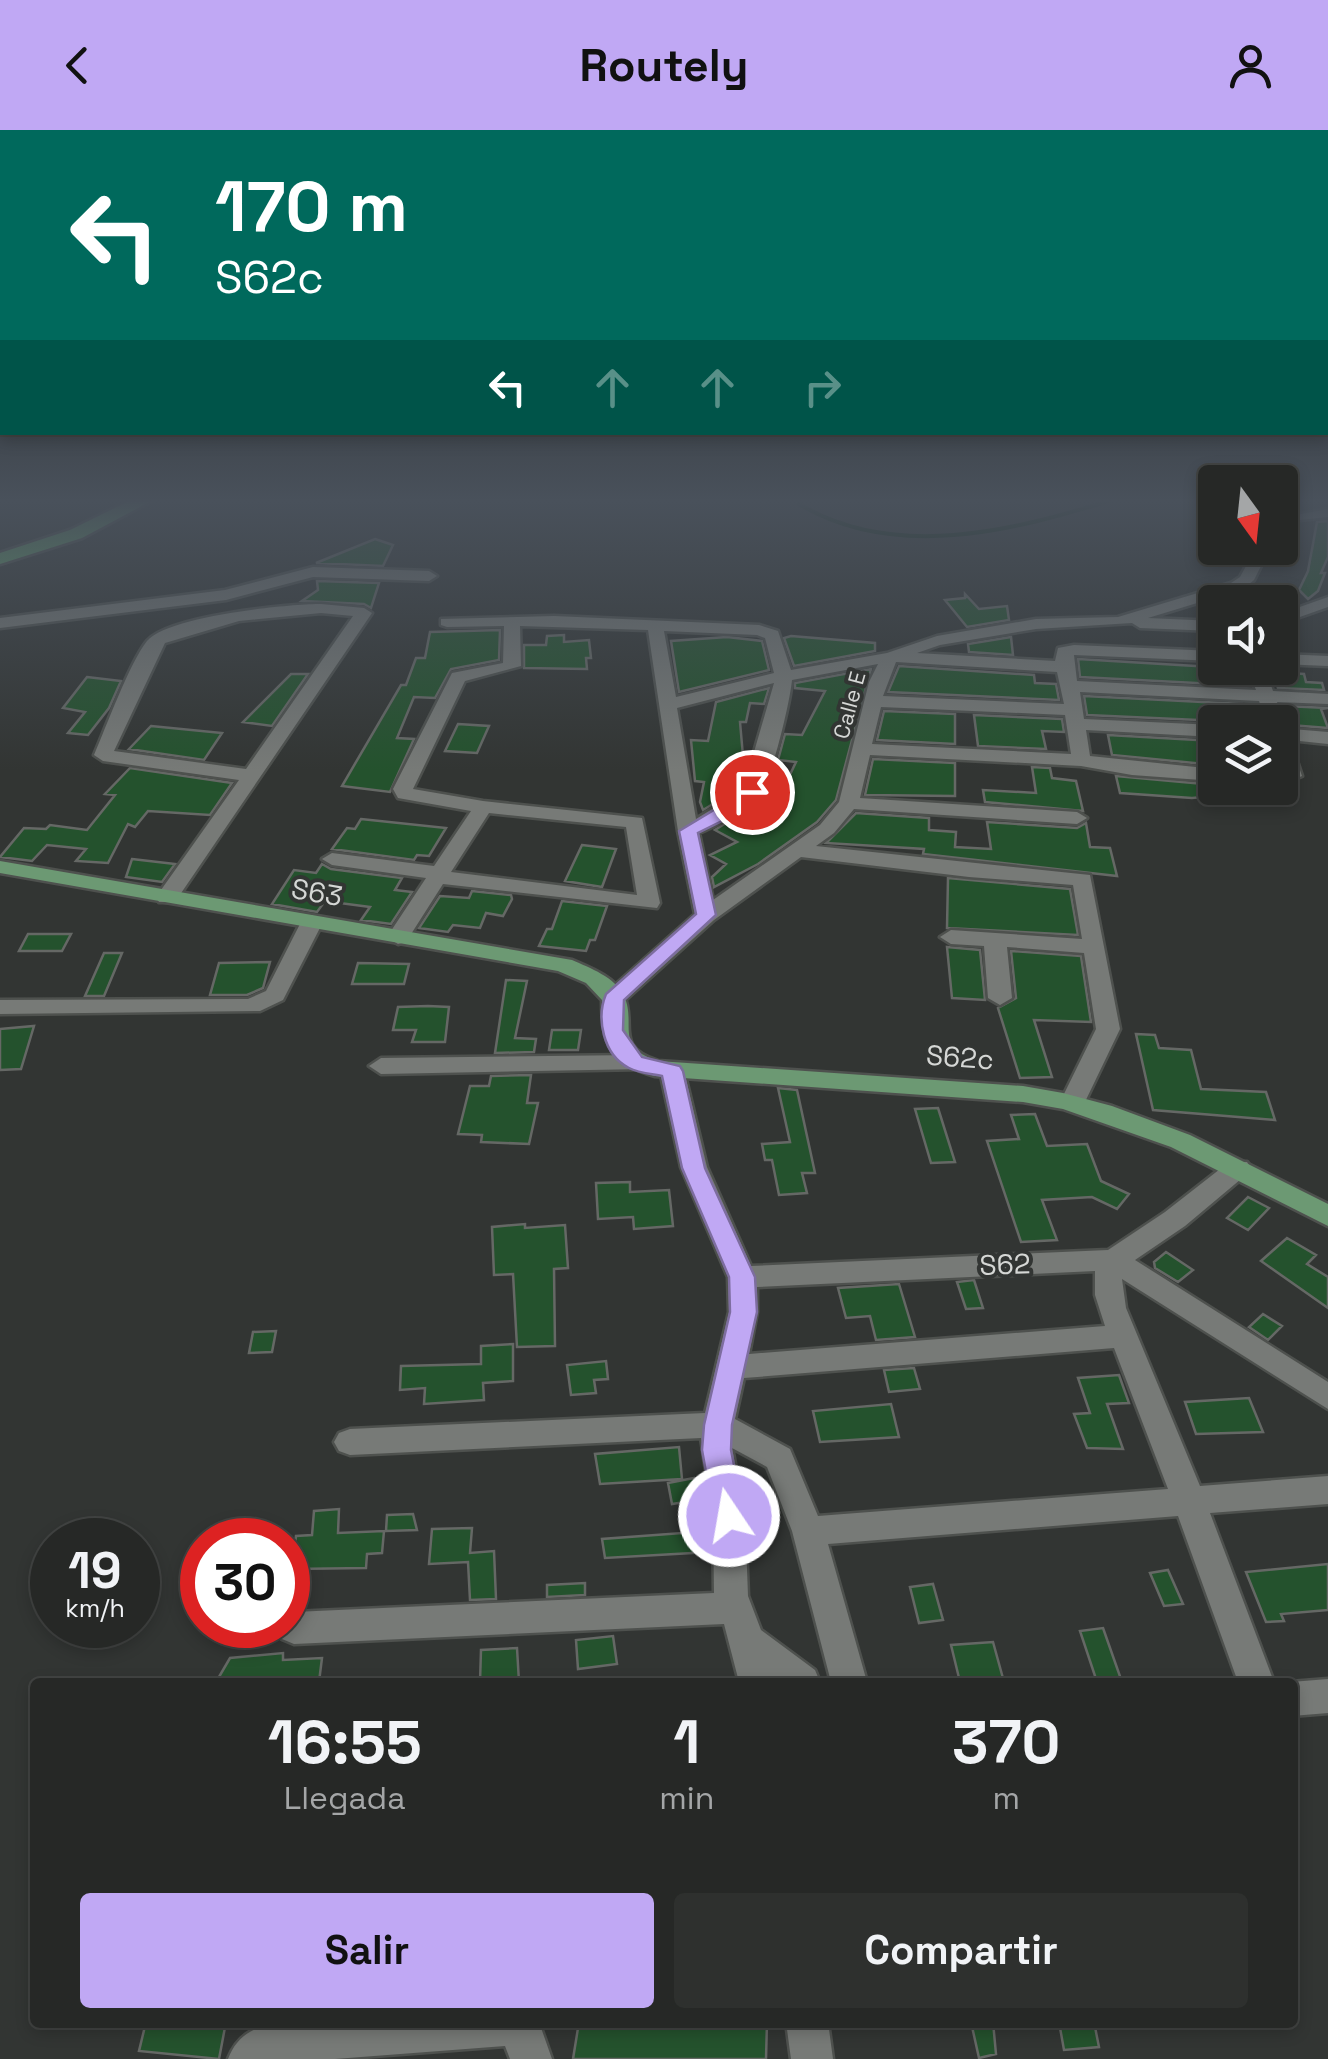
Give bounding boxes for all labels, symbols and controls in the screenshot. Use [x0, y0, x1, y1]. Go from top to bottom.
text: Routely [579, 37, 749, 94]
icon: back [50, 38, 105, 93]
icon: person [1223, 38, 1278, 93]
text: 170 m [215, 162, 408, 251]
icon: left [50, 170, 180, 300]
text: S62c [215, 249, 324, 306]
icon: left [480, 360, 535, 415]
icon: ahead [585, 360, 640, 415]
icon: ahead [690, 360, 745, 415]
icon: right [795, 360, 850, 415]
north arrow [1198, 465, 1298, 565]
map controls [1198, 465, 1298, 805]
button: sound [1198, 585, 1298, 685]
street label: Calle E [827, 668, 871, 742]
button: layers [1198, 705, 1298, 805]
pin [710, 750, 795, 835]
icon: arrive [725, 765, 780, 820]
street label: S63 [289, 870, 345, 914]
street label: S62c [925, 1037, 995, 1077]
street label: S62 [979, 1245, 1031, 1283]
position arrow [677, 1464, 781, 1568]
speed limit sign: 30 [180, 1518, 310, 1648]
text: 19 [68, 1539, 122, 1603]
text: km/h [65, 1592, 125, 1624]
text: 16:55 [268, 1704, 422, 1781]
text: 1 [673, 1704, 700, 1781]
text: 370 [952, 1704, 1060, 1781]
text: Llegada [284, 1778, 406, 1818]
text: min [659, 1778, 714, 1818]
text: m [992, 1778, 1020, 1818]
button: Salir [80, 1893, 654, 2008]
button: Compartir [674, 1893, 1248, 2008]

